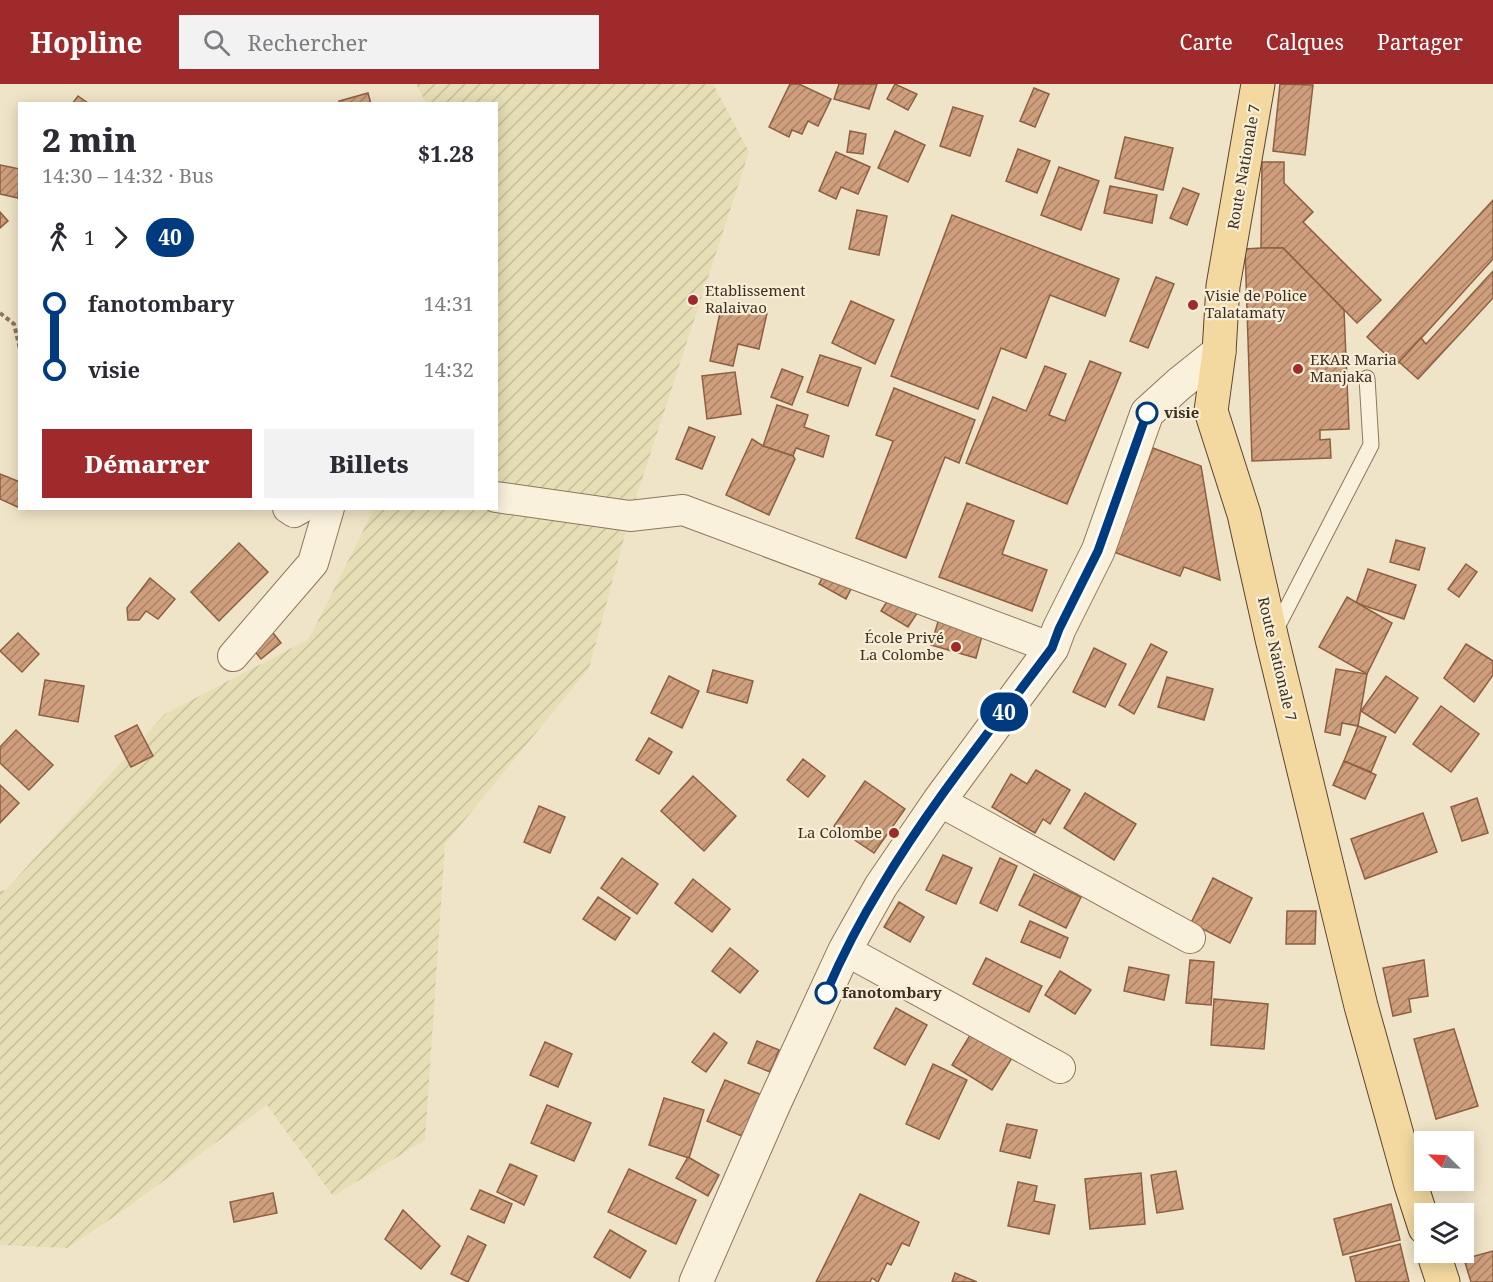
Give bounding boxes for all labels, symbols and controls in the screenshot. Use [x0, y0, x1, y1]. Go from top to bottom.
search box [179, 15, 599, 69]
text: Hopline [30, 23, 143, 61]
icon: search [200, 26, 233, 59]
text: Rechercher [248, 27, 368, 57]
text: Carte [1180, 28, 1233, 56]
text: Calques [1266, 28, 1344, 56]
text: Partager [1377, 28, 1463, 56]
street label: Route Nationale 7 [1222, 103, 1264, 231]
text: 2 min [42, 117, 137, 162]
text: $1.28 [418, 138, 474, 168]
text: 14:30 – 14:32 · Bus [42, 162, 213, 189]
icon: walk [42, 221, 75, 254]
icon: forward [104, 221, 137, 254]
text: 40 [158, 223, 182, 251]
text: 1 [84, 224, 95, 251]
place label: Etablissement Ralaivao [705, 280, 805, 317]
place label: Visie de Police Talatamaty [1205, 285, 1307, 322]
text: fanotombary [88, 288, 234, 318]
text: 14:31 [424, 290, 474, 317]
marker: Etablissement Ralaivao [686, 293, 700, 307]
marker: Visie de Police Talatamaty [1186, 298, 1200, 312]
place label: EKAR Maria Manjaka [1310, 349, 1397, 386]
text: visie [88, 354, 140, 384]
text: 14:32 [424, 356, 474, 383]
marker: EKAR Maria Manjaka [1291, 362, 1305, 376]
marker: visie [1136, 402, 1158, 424]
place label: visie [1164, 402, 1199, 422]
button: Démarrer [42, 429, 252, 498]
button: Billets [264, 429, 474, 498]
street label: Route Nationale 7 [1254, 595, 1302, 723]
place label: École Privé La Colombe [860, 627, 944, 664]
marker: École Privé La Colombe [949, 640, 963, 654]
line badge: 40 [977, 692, 1031, 732]
text: 40 [992, 698, 1016, 726]
place label: La Colombe [798, 822, 882, 842]
marker: La Colombe [887, 826, 901, 840]
marker: fanotombary [815, 982, 837, 1004]
place label: fanotombary [842, 982, 942, 1002]
north arrow [1414, 1131, 1474, 1191]
map controls [1414, 1131, 1474, 1263]
button: layers [1414, 1203, 1474, 1263]

